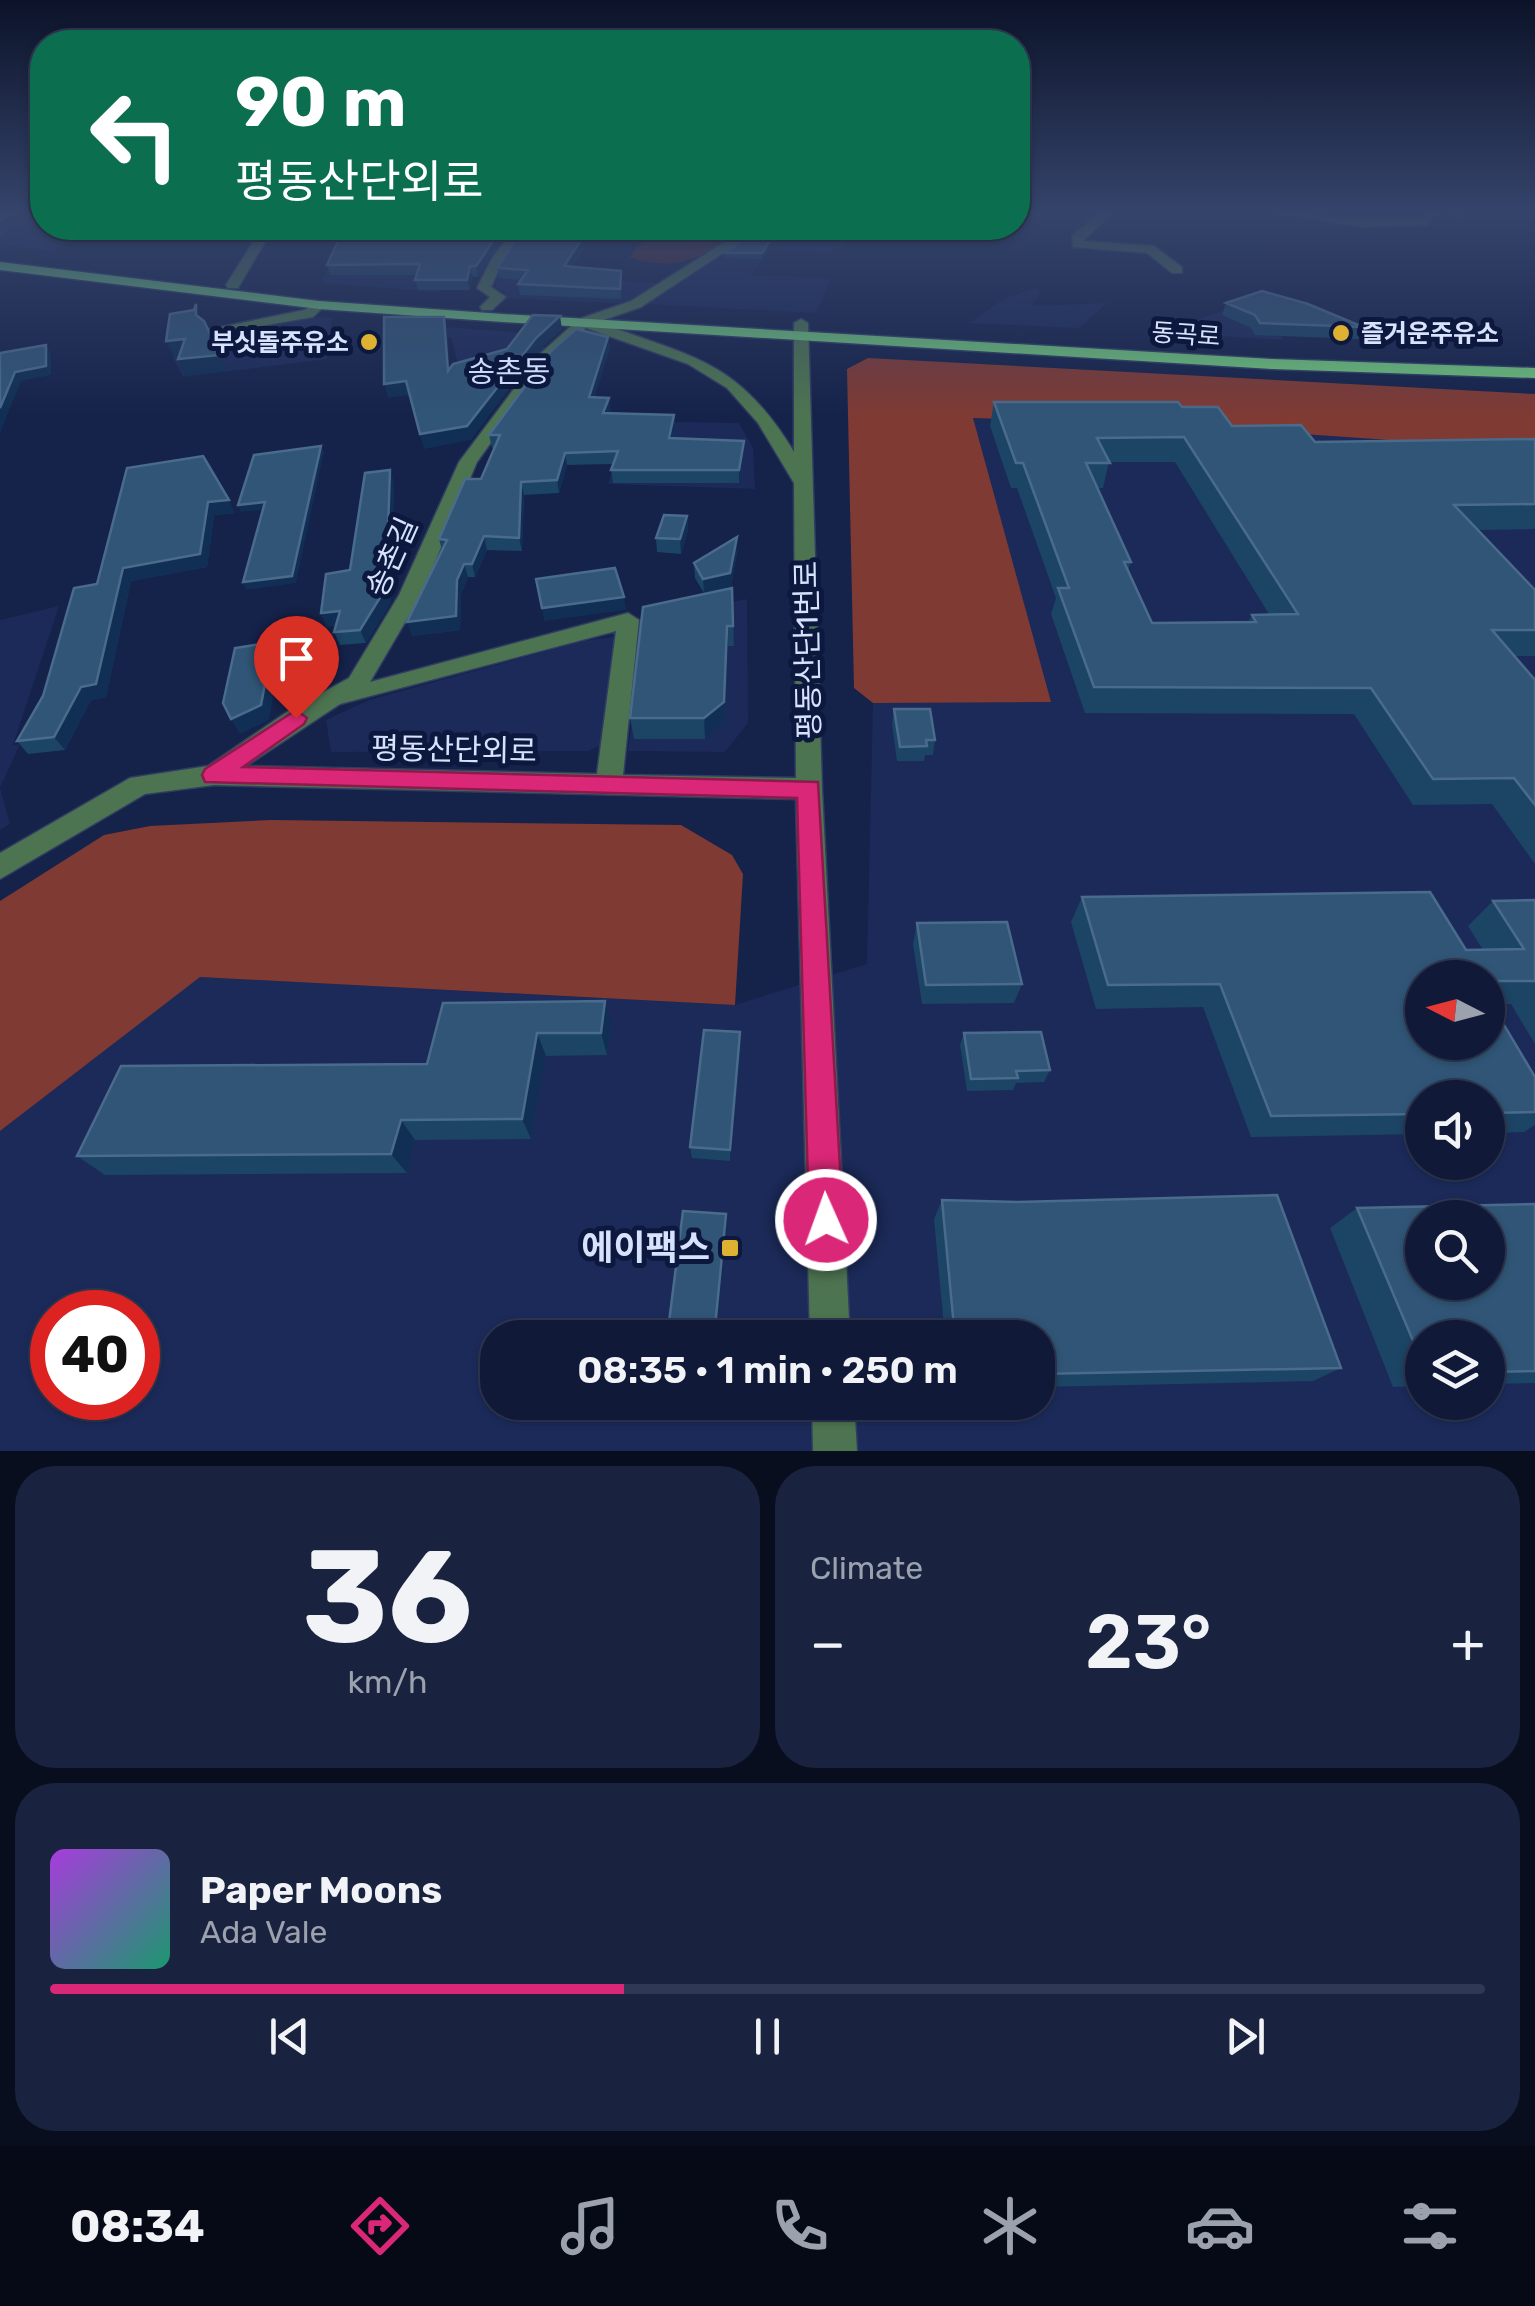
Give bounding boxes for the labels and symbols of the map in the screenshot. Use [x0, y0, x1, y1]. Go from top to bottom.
street label: 동곡로 [1151, 318, 1221, 351]
place label: 즐거운주유소 [1361, 319, 1499, 348]
marker: 즐거운주유소 [1330, 322, 1352, 344]
place label: 부싯돌주유소 [211, 328, 349, 357]
marker: 부싯돌주유소 [358, 331, 380, 353]
district label: 송촌동 [468, 354, 550, 390]
street label: 송촌길 [359, 512, 425, 602]
street label: 평동산단1번로 [788, 560, 828, 740]
pin [254, 616, 339, 719]
street label: 평동산단외로 [371, 731, 537, 769]
north arrow [1405, 960, 1505, 1060]
position arrow [774, 1168, 878, 1272]
place label: 에이팩스 [581, 1227, 710, 1269]
marker: 에이팩스 [719, 1237, 741, 1259]
speed limit sign: 40 [30, 1290, 160, 1420]

